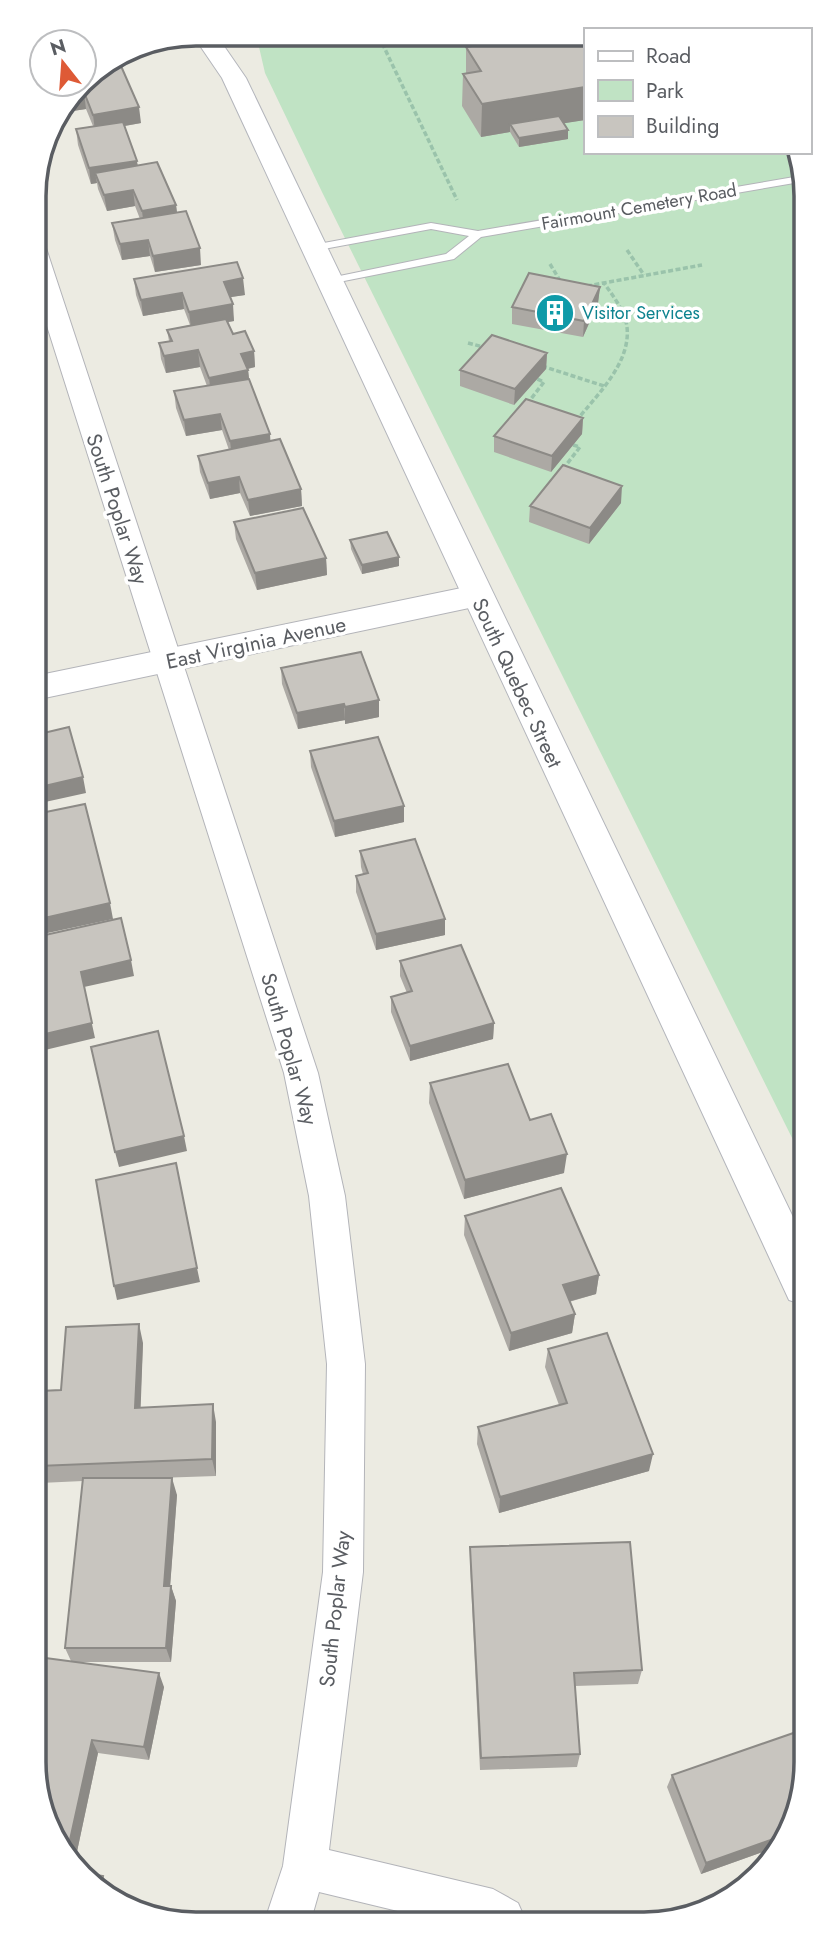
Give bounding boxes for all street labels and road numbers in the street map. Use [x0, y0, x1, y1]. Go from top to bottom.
street label: Fairmount Cemetery Road [539, 177, 739, 237]
street label: South Poplar Way [78, 430, 156, 589]
street label: South Quebec Street [465, 593, 569, 773]
street label: East Virginia Avenue [163, 609, 349, 677]
street label: South Poplar Way [253, 969, 325, 1129]
street label: South Poplar Way [312, 1529, 358, 1689]

